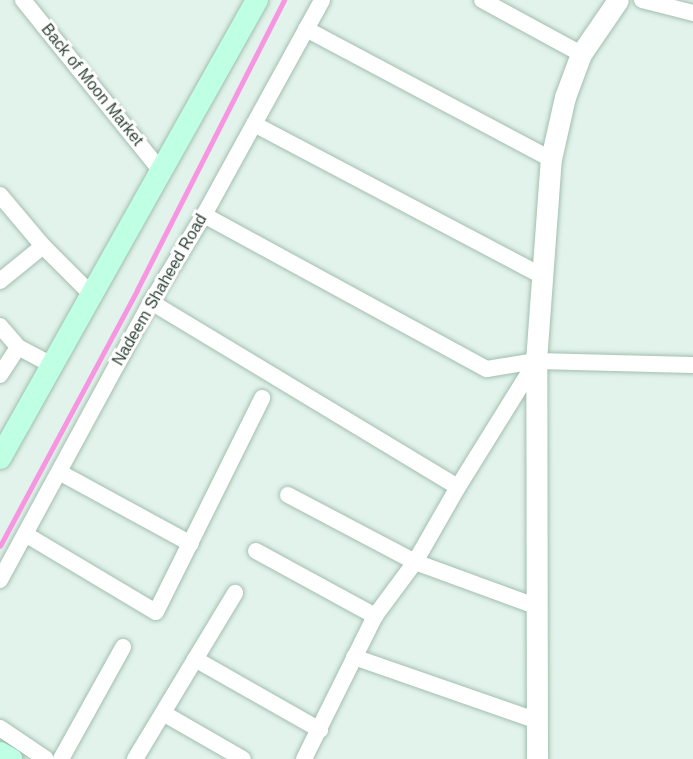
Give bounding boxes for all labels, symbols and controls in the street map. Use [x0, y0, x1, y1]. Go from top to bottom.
street label: Back of Moon Market [37, 20, 147, 150]
street label: Nadeem Shaheed Road [109, 211, 211, 369]

